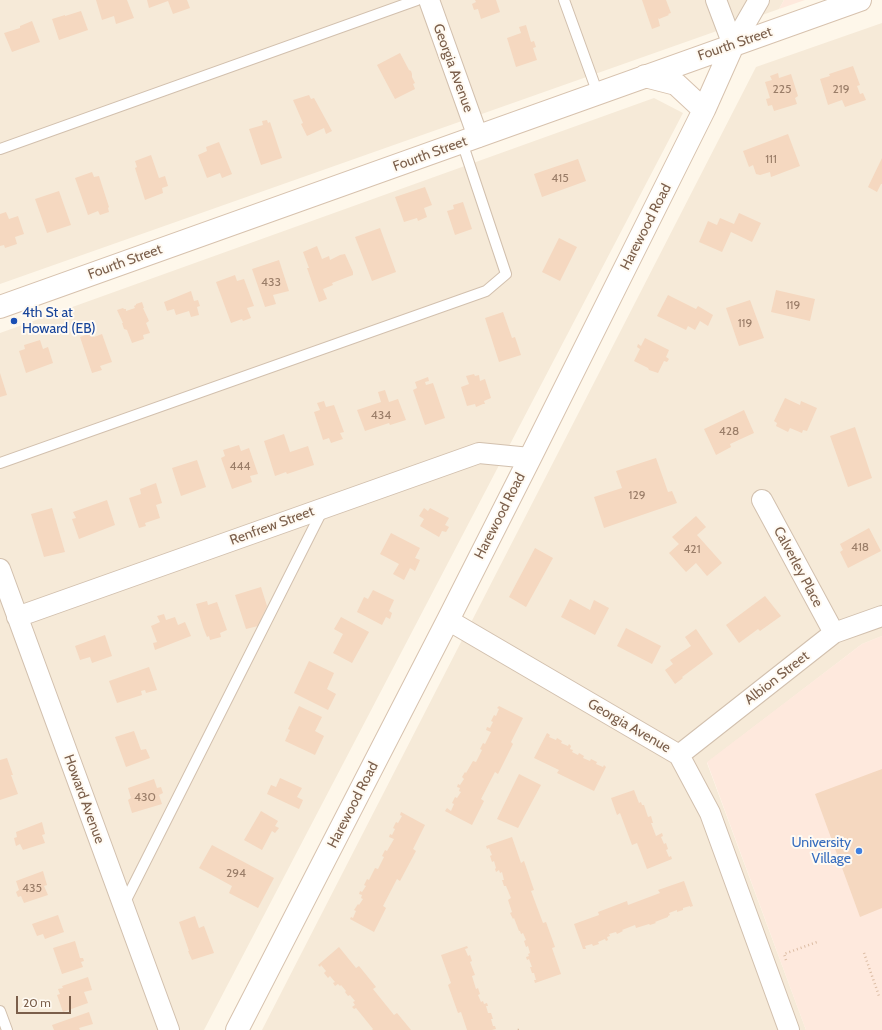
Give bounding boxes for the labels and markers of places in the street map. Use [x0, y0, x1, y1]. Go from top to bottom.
place label: 4th St at Howard (EB) [22, 305, 96, 338]
marker: 4th St at Howard (EB) [9, 316, 19, 326]
place label: University Village [791, 835, 851, 868]
marker: University Village [854, 846, 864, 856]

